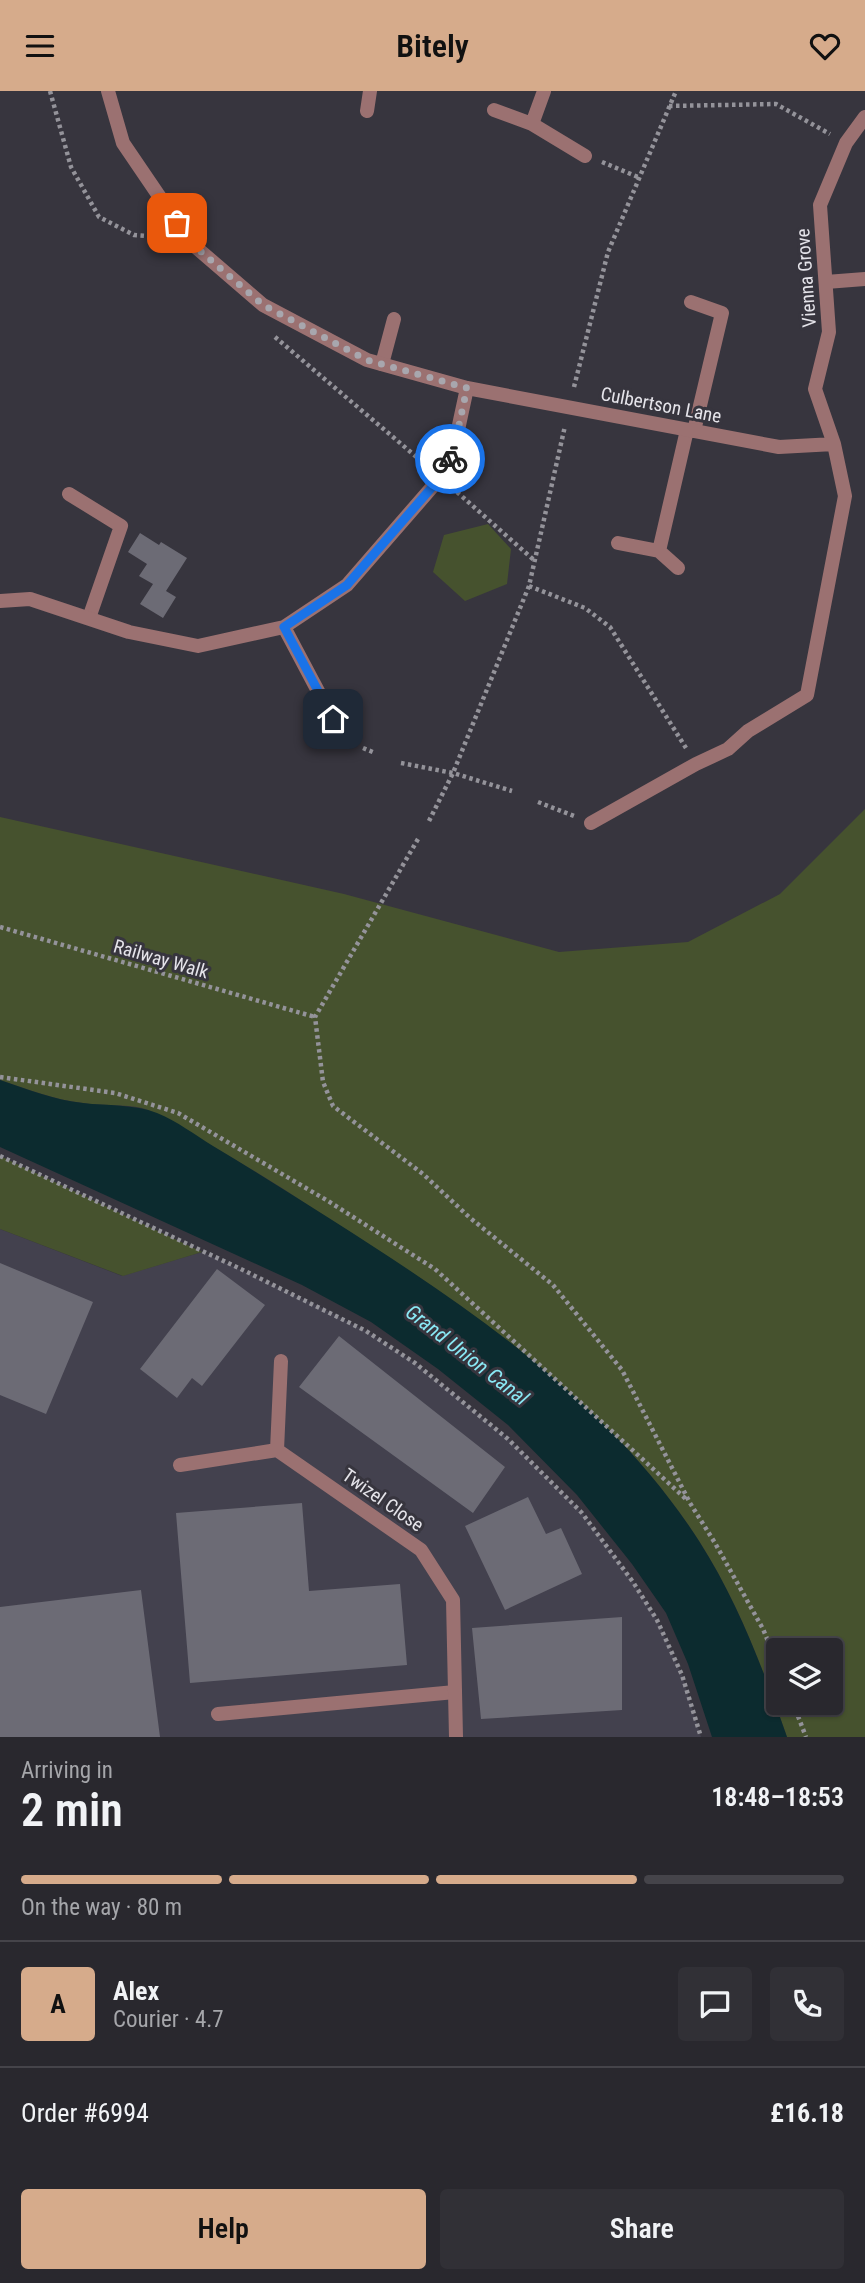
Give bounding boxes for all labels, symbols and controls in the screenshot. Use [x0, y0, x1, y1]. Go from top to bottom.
icon: menu [21, 27, 59, 65]
text: Bitely [396, 27, 469, 65]
icon: heart [806, 27, 844, 65]
pin [147, 193, 207, 253]
icon: bag [158, 204, 196, 242]
street label: Vienna Grove [791, 228, 821, 328]
street label: Culbertson Lane [599, 382, 723, 428]
courier [415, 424, 485, 494]
icon: bike [431, 440, 469, 478]
pin [303, 689, 363, 749]
icon: home [314, 700, 352, 738]
street label: Railway Walk [111, 934, 212, 984]
water label: Grand Union Canal [401, 1300, 533, 1410]
street label: Twizel Close [338, 1464, 428, 1536]
map controls [766, 1638, 843, 1715]
button: layers [766, 1638, 843, 1715]
text: Arriving in [21, 1757, 113, 1784]
text: 18:48–18:53 [711, 1782, 844, 1812]
text: 2 min [21, 1783, 123, 1837]
text: On the way · 80 m [21, 1894, 182, 1921]
button: chat [678, 1967, 752, 2041]
button: phone [770, 1967, 844, 2041]
text: Alex [113, 1976, 159, 2006]
text: A [50, 1989, 66, 2019]
text: Courier · 4.7 [113, 2006, 224, 2033]
text: Order #6994 [21, 2098, 149, 2128]
text: £16.18 [770, 2098, 844, 2128]
button: Help [21, 2189, 426, 2269]
button: Share [440, 2189, 844, 2269]

